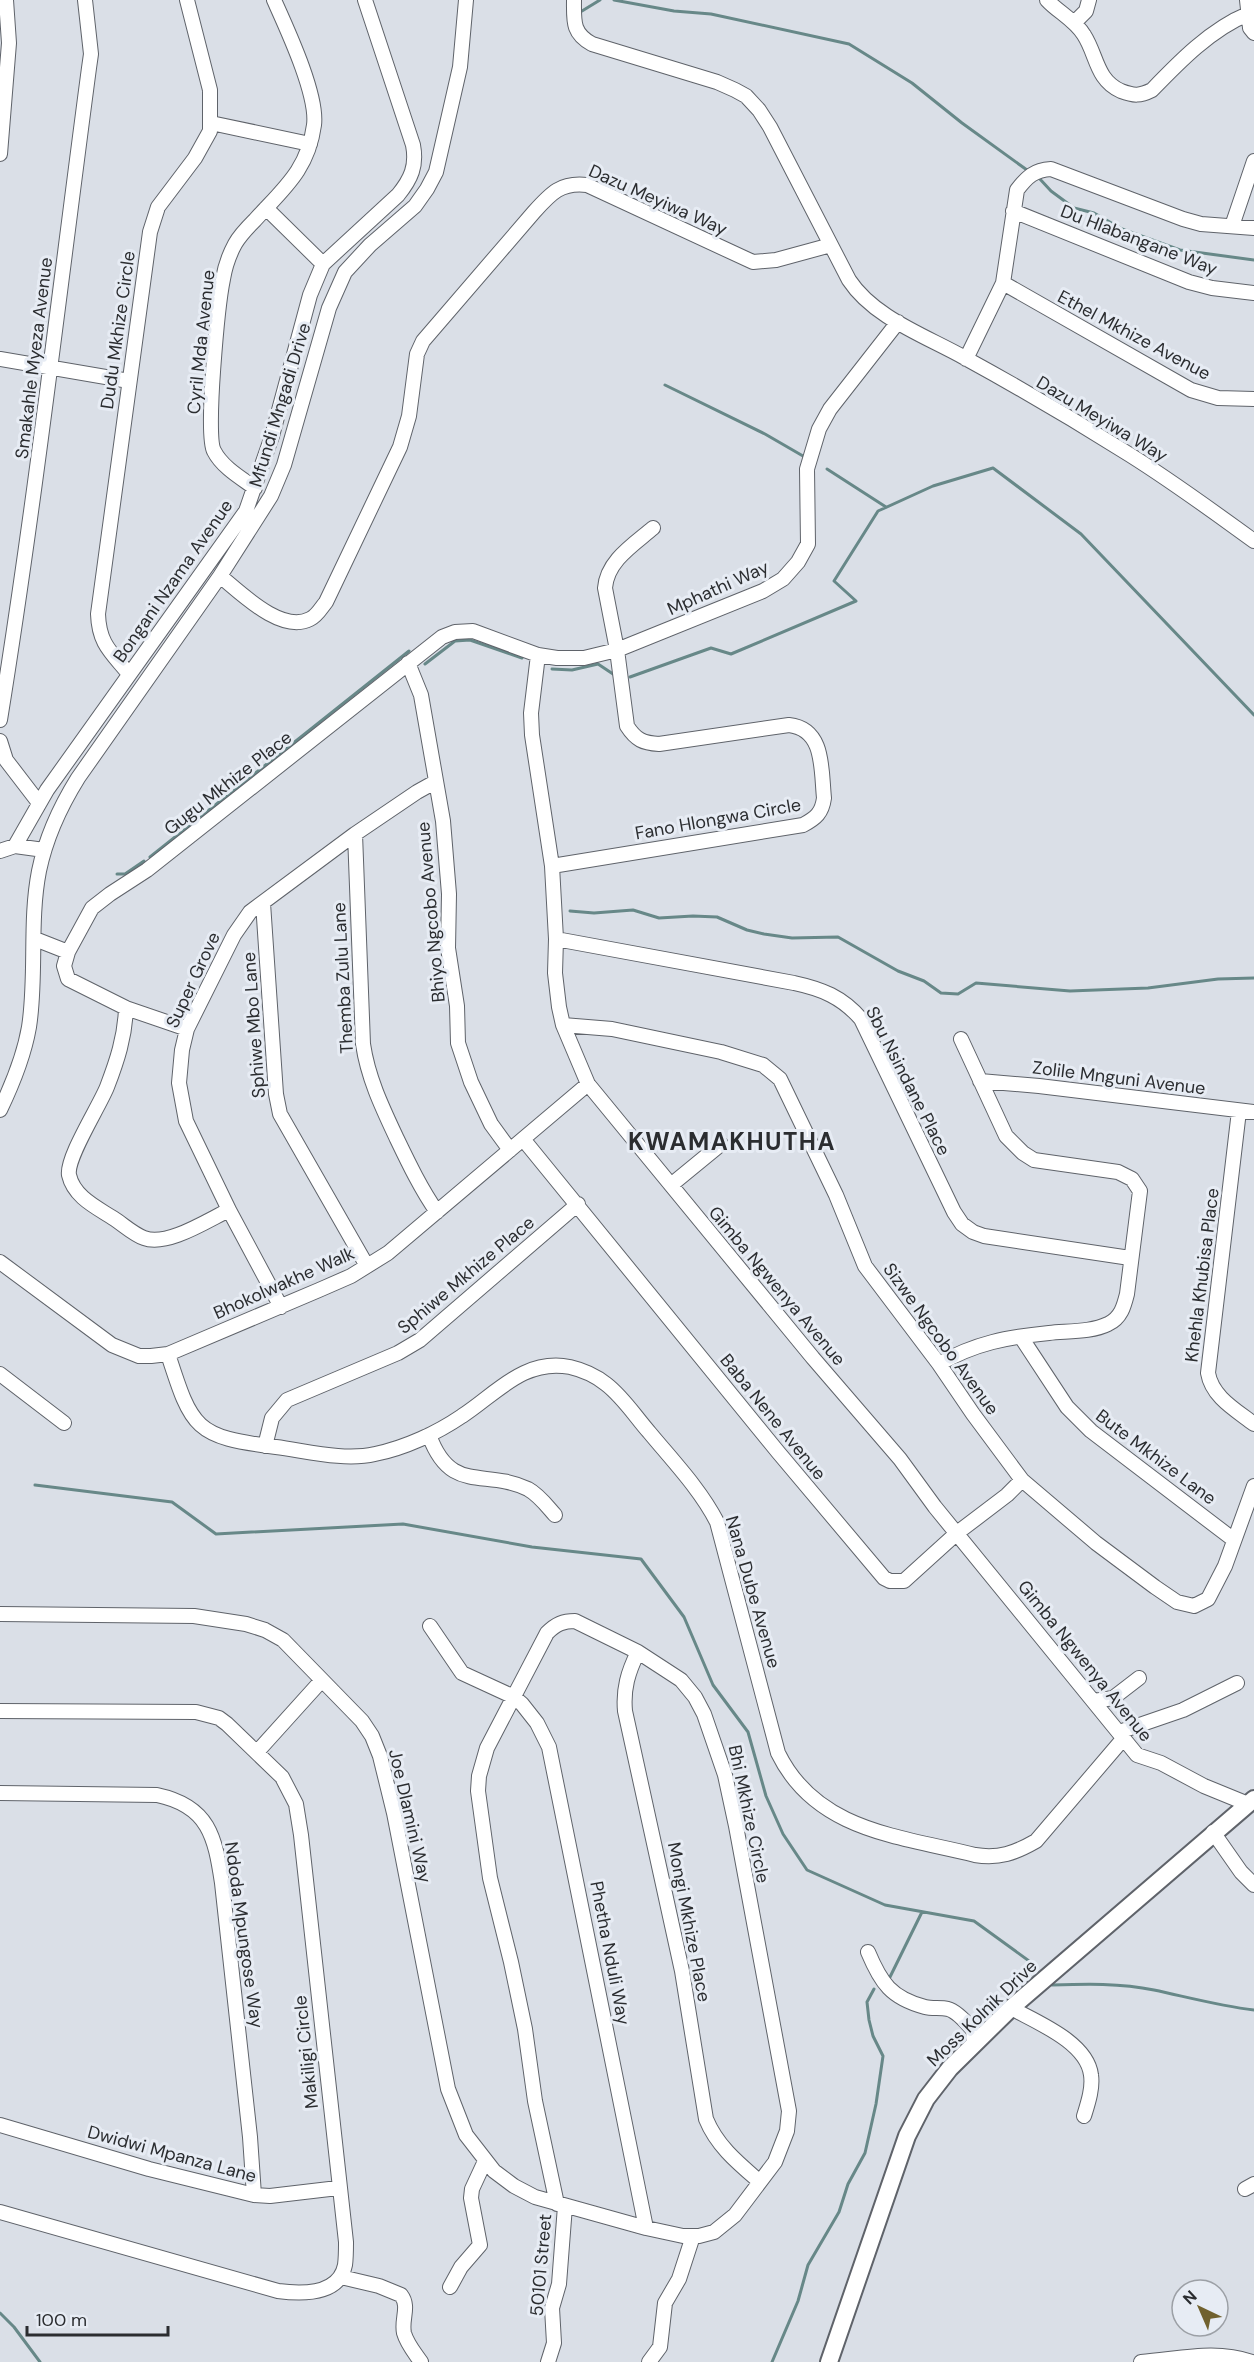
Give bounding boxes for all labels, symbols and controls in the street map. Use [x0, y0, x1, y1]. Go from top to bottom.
street label: Dazu Meyiwa Way [585, 159, 731, 241]
street label: Du Hlabangane Way [1057, 199, 1221, 281]
street label: Dudu Mkhize Circle [95, 249, 141, 411]
street label: Smakahle Myeza Avenue [10, 256, 58, 460]
street label: Cyril Mda Avenue [181, 269, 221, 415]
street label: Ethel Mkhize Avenue [1053, 285, 1215, 385]
street label: Mfundi Mngadi Drive [244, 320, 316, 490]
street label: Dazu Meyiwa Way [1032, 370, 1172, 468]
street label: Bongani Nzama Avenue [108, 495, 238, 667]
street label: Mphathi Way [663, 555, 773, 621]
street label: Gugu Mkhize Place [159, 726, 297, 840]
street label: Fano Hlongwa Circle [633, 793, 803, 845]
street label: Bhiyo Ngcobo Avenue [411, 821, 451, 1003]
street label: Themba Zulu Lane [327, 902, 359, 1054]
street label: Super Grove [160, 928, 226, 1032]
street label: Sphiwe Mbo Lane [237, 951, 271, 1099]
street label: Sbu Nsindane Place [860, 1002, 956, 1160]
street label: Zolile Mnguni Avenue [1031, 1055, 1207, 1101]
district label: KWAMAKHUTHA [628, 1126, 836, 1157]
street label: Khehla Khubisa Place [1179, 1187, 1225, 1363]
street label: Gimba Ngwenya Avenue [703, 1201, 851, 1371]
street label: Sphiwe Mkhize Place [393, 1211, 539, 1339]
street label: Bhokolwakhe Walk [210, 1241, 358, 1325]
street label: Sizwe Ngcobo Avenue [878, 1258, 1004, 1420]
street label: Baba Nene Avenue [715, 1349, 831, 1485]
street label: Bute Mkhize Lane [1091, 1404, 1221, 1510]
street label: Nana Dube Avenue [720, 1513, 786, 1671]
street label: Gimba Ngwenya Avenue [1012, 1575, 1158, 1747]
street label: Bhi Mkhize Circle [723, 1743, 775, 1885]
street label: Joe Dlamini Way [383, 1747, 437, 1885]
street label: Ndoda Mpungose Way [219, 1840, 269, 2030]
street label: Mongi Mkhize Place [662, 1840, 716, 2004]
street label: Phetha Nduli Way [584, 1879, 636, 2027]
street label: Moss Kolnik Drive [922, 1954, 1042, 2072]
street label: Makiligi Circle [288, 1994, 324, 2110]
street label: Dwidwi Mpanza Lane [85, 2120, 259, 2188]
street label: 50101 Street [525, 2213, 557, 2317]
north arrow [1170, 2278, 1230, 2338]
text: N [1178, 2286, 1201, 2309]
scale bar [27, 2299, 168, 2337]
text: 100 m [36, 2308, 87, 2332]

